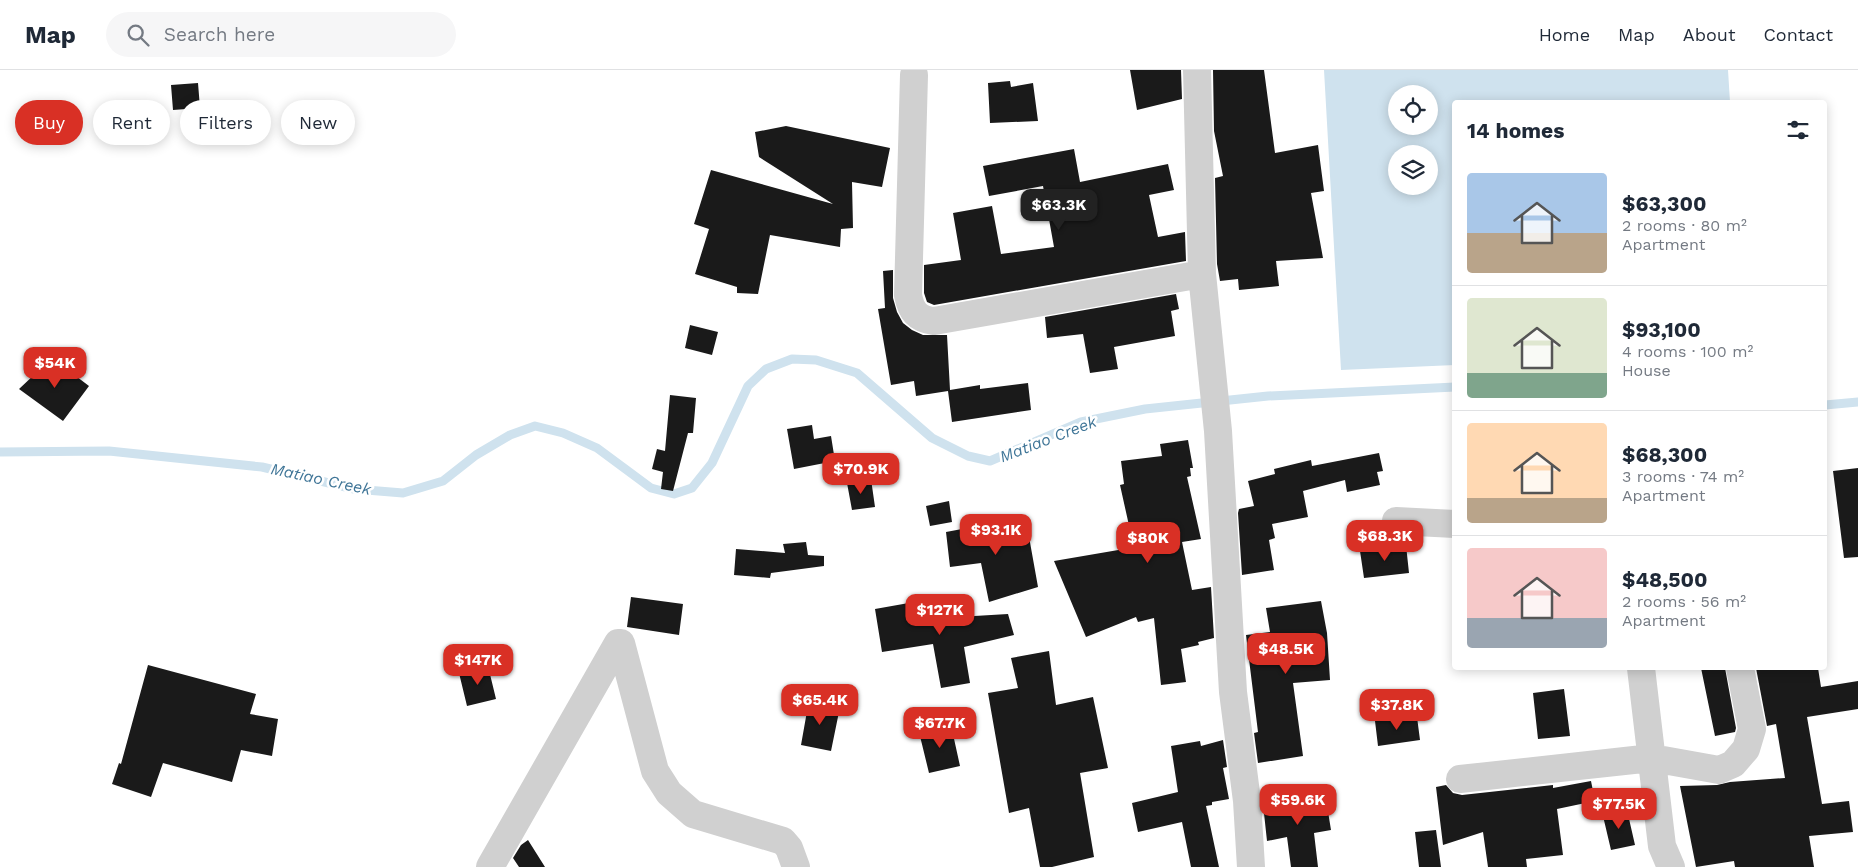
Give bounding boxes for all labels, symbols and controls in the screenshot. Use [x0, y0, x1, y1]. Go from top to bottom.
search box [106, 12, 456, 57]
text: Map [25, 21, 76, 49]
icon: search [124, 21, 152, 49]
text: Search here [164, 23, 275, 46]
text: Home [1539, 24, 1590, 45]
text: Map [1618, 24, 1655, 45]
text: About [1683, 24, 1735, 45]
text: Contact [1763, 24, 1833, 45]
map controls [1388, 85, 1438, 195]
button: locate [1388, 85, 1438, 135]
chip: Buy [15, 100, 83, 145]
chip: Rent [93, 100, 170, 145]
chip: Filters [180, 100, 271, 145]
chip: New [281, 100, 355, 145]
icon: filters [1784, 116, 1812, 144]
text: 14 homes [1467, 118, 1564, 143]
button: layers [1388, 145, 1438, 195]
pin: $63.3K [1018, 189, 1100, 231]
text: $63,300 [1622, 191, 1706, 216]
icon: home [1507, 193, 1567, 253]
text: $63.3K [1032, 195, 1086, 214]
text: 2 rooms · 80 m² [1622, 216, 1747, 235]
text: Apartment [1622, 235, 1705, 254]
text: $93,100 [1622, 317, 1701, 342]
icon: home [1507, 318, 1567, 378]
text: 4 rooms · 100 m² [1622, 342, 1753, 361]
pin: $54K [25, 346, 85, 389]
text: $54K [34, 353, 76, 372]
text: House [1622, 361, 1671, 380]
water label: Matiao Creek [997, 411, 1100, 466]
text: $68,300 [1622, 442, 1707, 467]
icon: home [1507, 443, 1567, 503]
pin: $70.9K [820, 452, 902, 495]
water label: Matiao Creek [269, 459, 374, 499]
text: $70.9K [833, 459, 889, 478]
text: 3 rooms · 74 m² [1622, 467, 1744, 486]
text: Apartment [1622, 486, 1705, 505]
pin: $93.1K [955, 514, 1037, 556]
text: $93.1K [971, 520, 1021, 539]
pin: $68.3K [1344, 520, 1426, 562]
pin: $80K [1118, 522, 1178, 564]
text: $68.3K [1357, 526, 1413, 545]
text: $80K [1127, 528, 1169, 547]
text: $48,500 [1622, 567, 1708, 592]
icon: home [1507, 568, 1567, 628]
text: 2 rooms · 56 m² [1622, 592, 1746, 611]
pin: $127K [905, 594, 975, 636]
text: $127K [916, 600, 964, 619]
text: Apartment [1622, 611, 1705, 630]
pin: $48.5K [1245, 632, 1327, 675]
text: $48.5K [1258, 639, 1314, 658]
pin: $147K [443, 644, 513, 686]
text: $147K [454, 650, 502, 669]
pin: $65.4K [779, 684, 861, 726]
pin: $37.8K [1356, 688, 1438, 731]
text: $65.4K [792, 690, 848, 709]
text: $37.8K [1371, 695, 1423, 714]
pin: $67.7K [899, 706, 981, 749]
text: $67.7K [914, 713, 966, 732]
pin: $59.6K [1257, 784, 1339, 826]
pin: $77.5K [1578, 788, 1660, 830]
text: $59.6K [1271, 790, 1325, 809]
text: $77.5K [1593, 794, 1645, 813]

